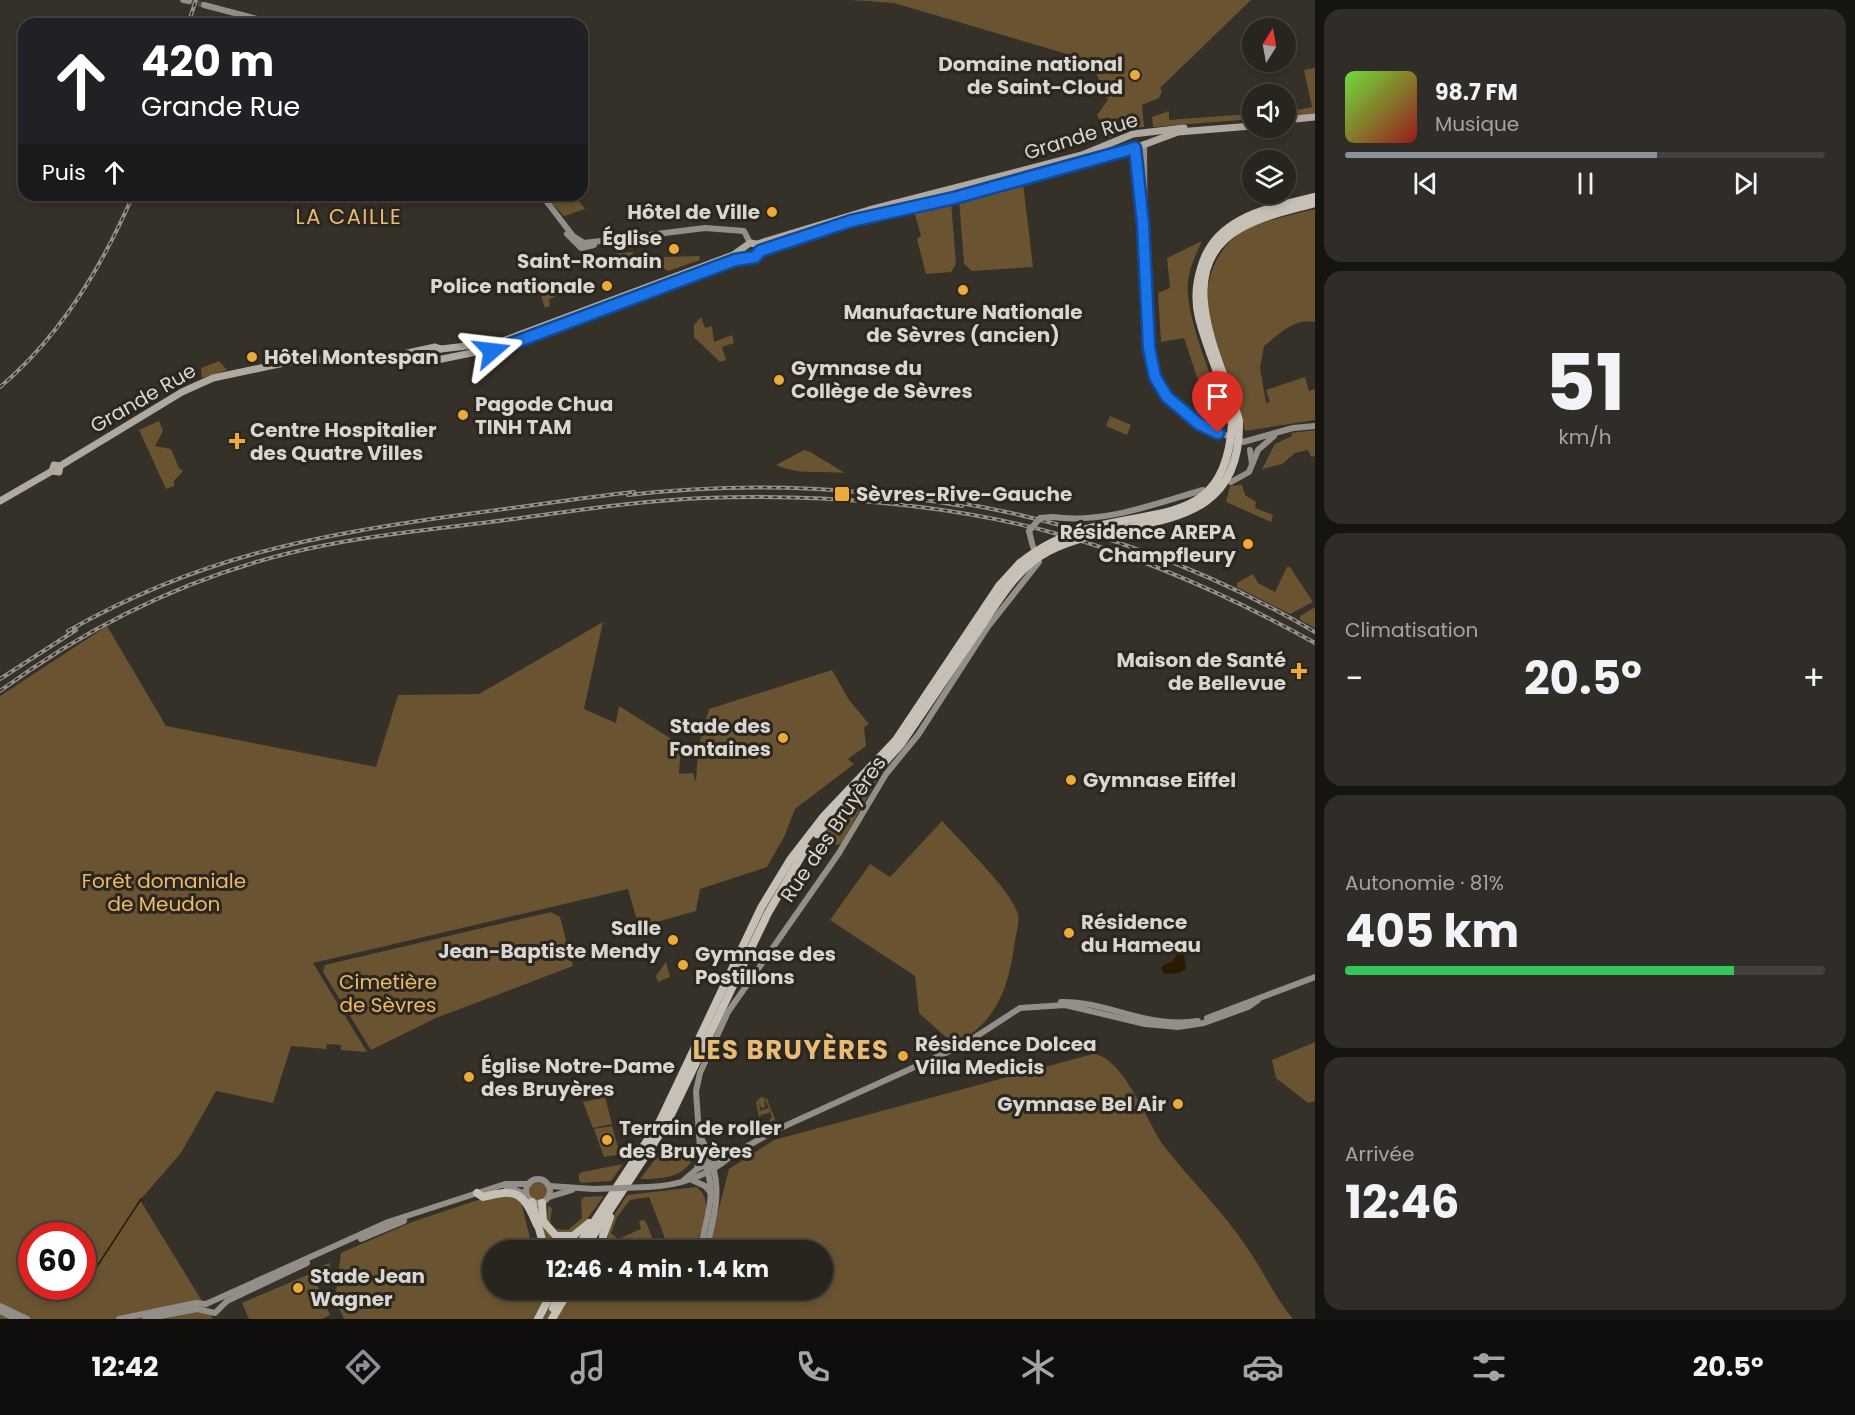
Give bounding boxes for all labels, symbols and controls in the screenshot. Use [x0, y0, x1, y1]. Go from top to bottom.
north arrow [1242, 18, 1296, 72]
map controls [1242, 18, 1296, 204]
text: 420 m [141, 32, 274, 91]
icon: ahead [42, 42, 120, 120]
place label: Domaine national de Saint-Cloud [938, 50, 1123, 101]
marker: Domaine national de Saint-Cloud [1128, 68, 1142, 82]
text: 98.7 FM [1435, 77, 1518, 108]
button: sound [1242, 84, 1296, 138]
text: Grande Rue [141, 88, 300, 125]
street label: Grande Rue [1020, 105, 1142, 167]
text: Musique [1435, 110, 1519, 138]
button: layers [1242, 150, 1296, 204]
icon: ahead [98, 156, 131, 189]
text: Puis [42, 157, 86, 188]
icon: previous [1409, 167, 1442, 200]
icon: pause [1569, 167, 1602, 200]
icon: next [1729, 167, 1762, 200]
place label: Hôtel de Ville [627, 198, 760, 226]
district label: LA CAILLE [296, 202, 402, 231]
marker: Hôtel de Ville [765, 205, 779, 219]
place label: Église Saint-Romain [517, 224, 662, 275]
marker: Église Saint-Romain [667, 242, 681, 256]
place label: Police nationale [430, 272, 595, 300]
marker: Police nationale [600, 279, 614, 293]
marker: Manufacture Nationale de Sèvres (ancien) [956, 283, 970, 297]
place label: Manufacture Nationale de Sèvres (ancien) [843, 298, 1083, 349]
position arrow [460, 319, 524, 383]
text: 51 [1545, 328, 1625, 437]
place label: Hôtel Montespan [264, 343, 439, 371]
marker: Hôtel Montespan [245, 350, 259, 364]
place label: Gymnase du Collège de Sèvres [791, 354, 973, 405]
street label: Grande Rue [85, 356, 201, 440]
pin [1192, 371, 1243, 433]
marker: Gymnase du Collège de Sèvres [772, 373, 786, 387]
icon: arrive [1201, 380, 1234, 413]
place label: Pagode Chua TINH TAM [475, 390, 613, 441]
marker: Pagode Chua TINH TAM [456, 408, 470, 422]
place label: Centre Hospitalier des Quatre Villes [250, 416, 437, 467]
text: km/h [1558, 423, 1612, 451]
marker: Centre Hospitalier des Quatre Villes [228, 432, 246, 450]
place label: Sèvres-Rive-Gauche [856, 480, 1072, 508]
marker: Sèvres-Rive-Gauche [833, 485, 851, 503]
place label: Résidence AREPA Champfleury [1060, 518, 1236, 569]
marker: Résidence AREPA Champfleury [1241, 537, 1255, 551]
text: Climatisation [1345, 616, 1478, 644]
place label: Maison de Santé de Bellevue [1117, 646, 1286, 697]
text: 20.5° [1524, 647, 1642, 710]
text: − [1345, 655, 1363, 702]
text: + [1802, 655, 1825, 702]
marker: Maison de Santé de Bellevue [1290, 662, 1308, 680]
place label: Stade des Fontaines [669, 712, 771, 763]
marker: Stade des Fontaines [776, 731, 790, 745]
street label: Rue des Bruyères [774, 750, 892, 908]
place label: Gymnase Eiffel [1083, 766, 1236, 794]
marker: Gymnase Eiffel [1064, 773, 1078, 787]
park label: Forêt domaniale de Meudon [82, 867, 246, 918]
text: Autonomie · 81% [1345, 869, 1504, 897]
text: 405 km [1345, 900, 1519, 963]
place label: Résidence du Hameau [1081, 908, 1201, 959]
place label: Salle Jean-Baptiste Mendy [438, 914, 661, 965]
marker: Résidence du Hameau [1062, 926, 1076, 940]
marker: Salle Jean-Baptiste Mendy [666, 933, 680, 947]
place label: Gymnase des Postillons [695, 940, 836, 991]
marker: Gymnase des Postillons [676, 958, 690, 972]
park label: Cimetière de Sèvres [339, 968, 437, 1019]
place label: Résidence Dolcea Villa Medicis [915, 1030, 1097, 1081]
district label: LES BRUYÈRES [693, 1032, 889, 1068]
marker: Résidence Dolcea Villa Medicis [896, 1049, 910, 1063]
place label: Église Notre-Dame des Bruyères [481, 1052, 675, 1103]
marker: Église Notre-Dame des Bruyères [462, 1070, 476, 1084]
place label: Gymnase Bel Air [997, 1090, 1166, 1118]
marker: Gymnase Bel Air [1171, 1097, 1185, 1111]
place label: Terrain de roller des Bruyères [619, 1114, 782, 1165]
marker: Terrain de roller des Bruyères [600, 1133, 614, 1147]
text: Arrivée [1345, 1140, 1414, 1168]
text: 12:46 [1345, 1171, 1460, 1234]
speed limit sign: 60 [18, 1222, 96, 1300]
text: 12:46 · 4 min · 1.4 km [546, 1254, 769, 1285]
place label: Stade Jean Wagner [310, 1262, 425, 1313]
marker: Stade Jean Wagner [291, 1281, 305, 1295]
icon: directions [342, 1346, 384, 1388]
icon: music [567, 1346, 609, 1388]
icon: phone [792, 1346, 834, 1388]
icon: climate [1017, 1346, 1059, 1388]
icon: car [1242, 1346, 1284, 1388]
icon: filters [1468, 1346, 1510, 1388]
text: 12:42 [92, 1348, 159, 1385]
text: 20.5° [1693, 1348, 1763, 1385]

